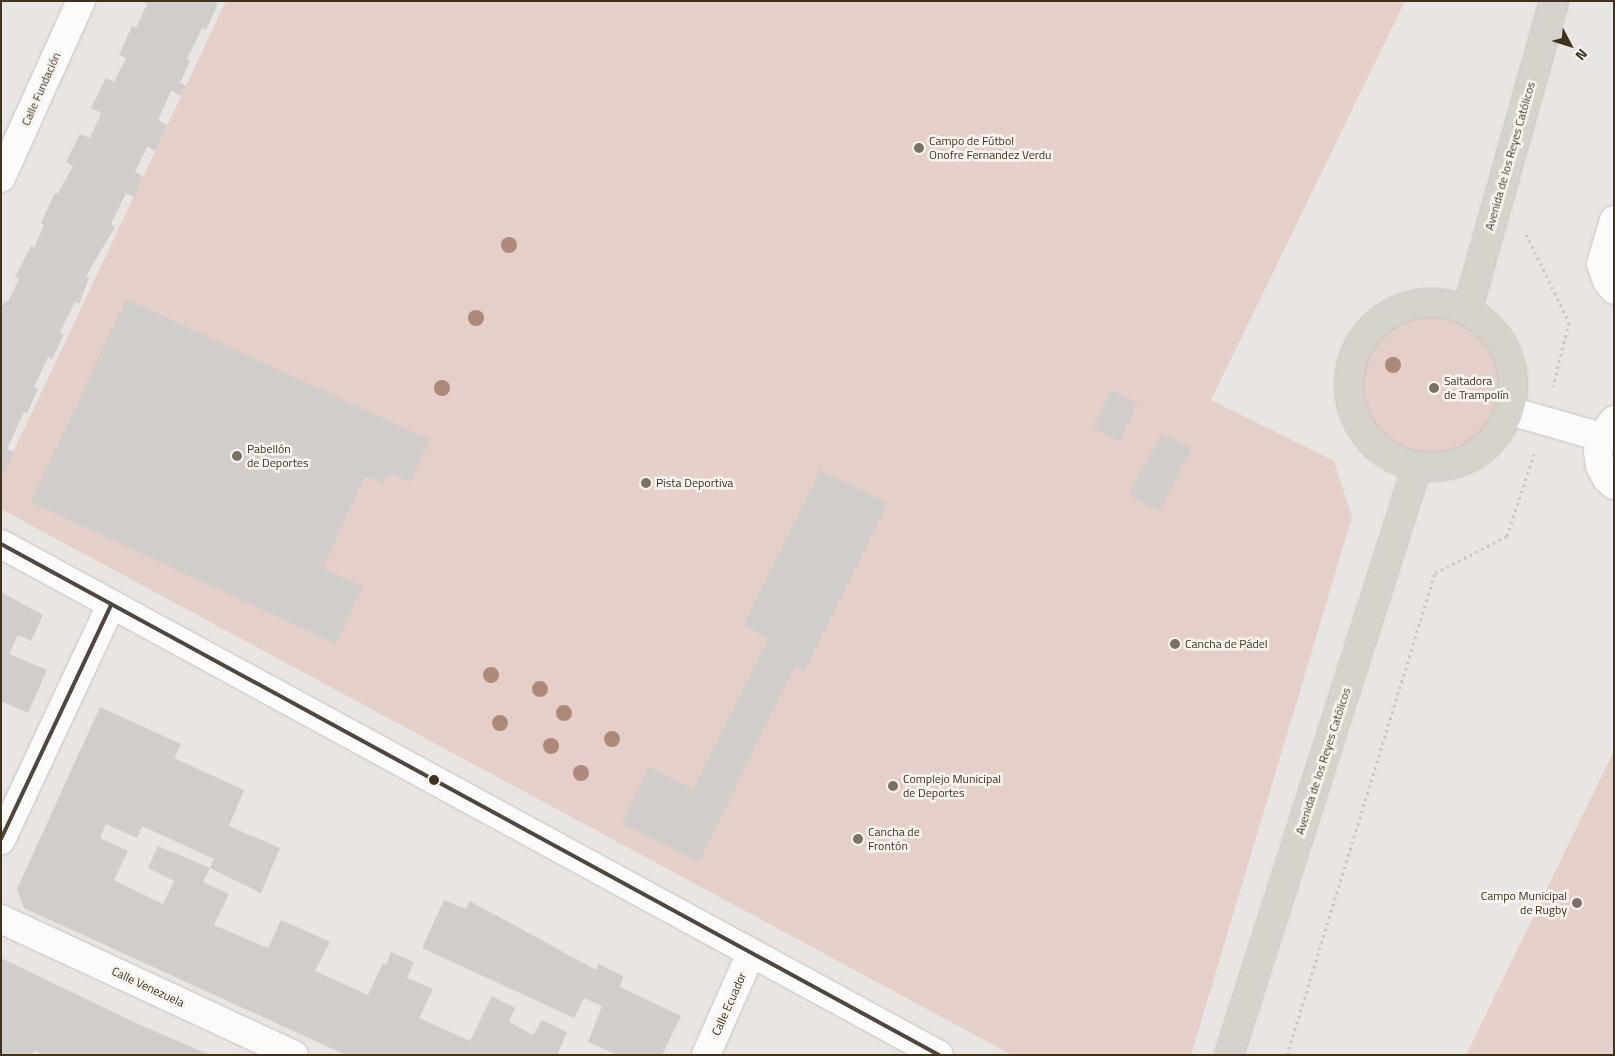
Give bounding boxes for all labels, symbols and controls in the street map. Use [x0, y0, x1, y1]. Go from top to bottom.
north arrow [1545, 20, 1595, 70]
text: N [1571, 44, 1593, 65]
street label: Calle Fundación [18, 50, 64, 128]
street label: Avenida de los Reyes Católicos [1482, 80, 1538, 232]
place label: Campo de Fútbol Onofre Fernandez Verdu [929, 134, 1051, 162]
marker: Campo de Fútbol Onofre Fernandez Verdu [913, 142, 925, 154]
place label: Saltadora de Trampolín [1444, 374, 1509, 402]
marker: Saltadora de Trampolín [1428, 382, 1440, 394]
place label: Pabellón de Deportes [247, 442, 309, 470]
marker: Pabellón de Deportes [231, 450, 243, 462]
place label: Pista Deportiva [656, 476, 733, 490]
marker: Pista Deportiva [640, 477, 652, 489]
place label: Cancha de Pádel [1185, 637, 1268, 651]
marker: Cancha de Pádel [1169, 638, 1181, 650]
street label: Avenida de los Reyes Católicos [1292, 686, 1354, 836]
place label: Complejo Municipal de Deportes [903, 772, 1001, 800]
unlabelled marker [429, 775, 439, 785]
marker: Complejo Municipal de Deportes [887, 780, 899, 792]
place label: Cancha de Frontón [868, 825, 920, 853]
marker: Cancha de Frontón [852, 833, 864, 845]
place label: Campo Municipal de Rugby [1481, 889, 1567, 917]
marker: Campo Municipal de Rugby [1571, 897, 1583, 909]
street label: Calle Venezuela [109, 964, 187, 1010]
street label: Calle Ecuador [709, 970, 749, 1038]

